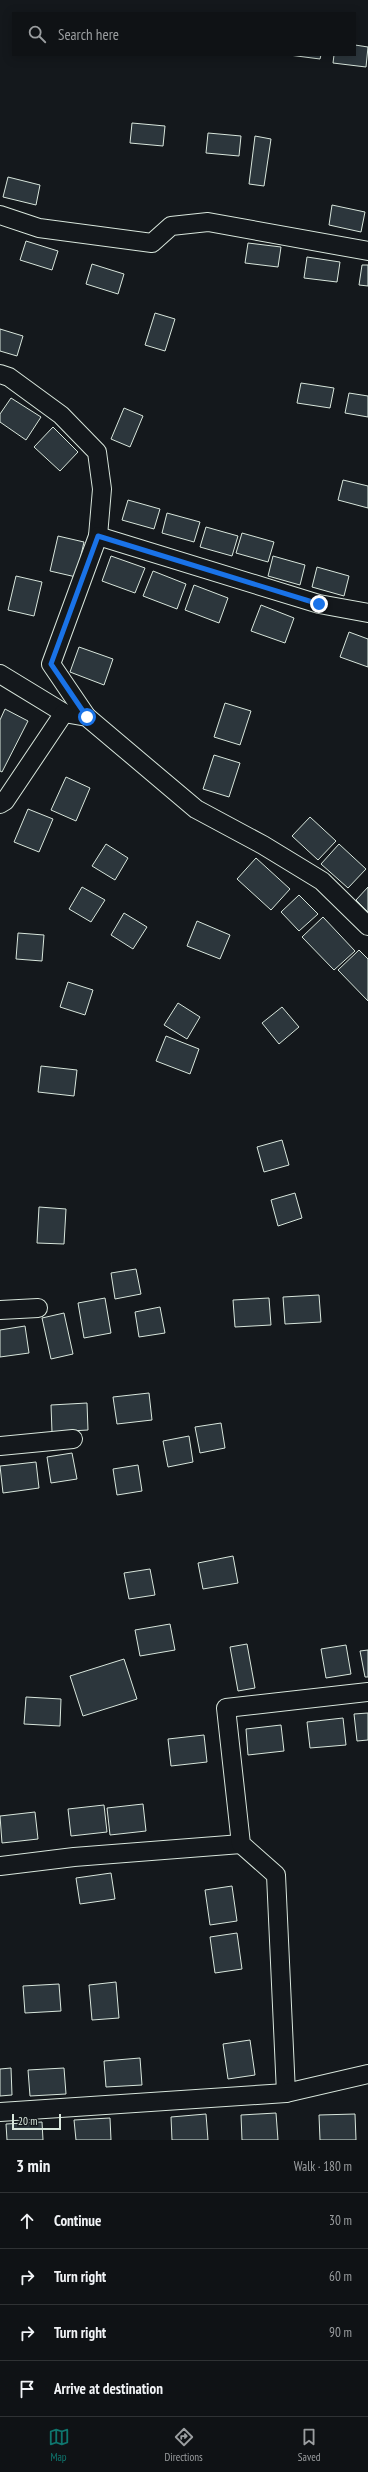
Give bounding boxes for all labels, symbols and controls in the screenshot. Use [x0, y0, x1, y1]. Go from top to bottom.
search box [12, 12, 356, 56]
icon: search [26, 23, 48, 45]
text: Search here [58, 25, 119, 44]
route end [310, 595, 328, 613]
route start [78, 708, 96, 726]
scale bar [12, 2112, 61, 2131]
text: 20 m [18, 2114, 37, 2128]
text: 3 min [16, 2155, 50, 2177]
text: Walk · 180 m [294, 2158, 352, 2175]
icon: ahead [16, 2210, 38, 2232]
text: Continue [54, 2211, 101, 2230]
text: 30 m [329, 2212, 352, 2229]
icon: right [16, 2266, 38, 2288]
text: Turn right [54, 2267, 106, 2286]
text: 60 m [329, 2268, 352, 2285]
icon: right [16, 2322, 38, 2344]
text: Turn right [54, 2323, 106, 2342]
text: 90 m [329, 2324, 352, 2341]
icon: arrive [16, 2378, 38, 2400]
text: Arrive at destination [54, 2379, 163, 2398]
tab: Map [48, 2426, 70, 2464]
tab: Directions [165, 2426, 203, 2464]
tab: Saved [298, 2426, 320, 2464]

